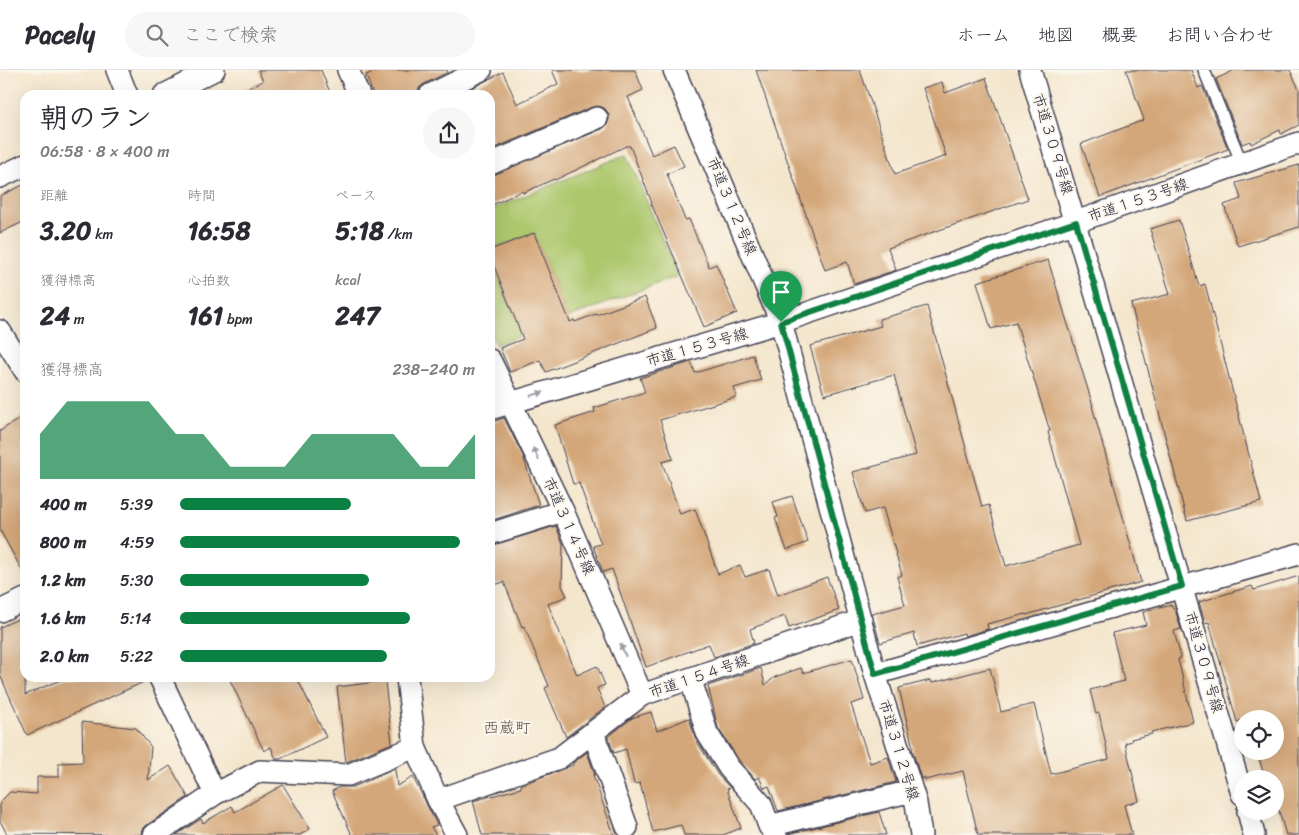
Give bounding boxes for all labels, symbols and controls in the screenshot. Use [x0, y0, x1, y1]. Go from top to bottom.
search box [125, 12, 475, 57]
text: Pacely [25, 14, 95, 56]
text: ここで検索 [183, 18, 278, 51]
text: ホーム [957, 19, 1010, 51]
text: 地図 [1038, 19, 1074, 51]
text: 概要 [1102, 19, 1138, 51]
text: お問い合わせ [1166, 19, 1274, 51]
icon: search [143, 21, 171, 49]
street label: 市道３０９号線 [1025, 90, 1081, 198]
text: 朝のラン [40, 93, 152, 142]
button: share [423, 107, 475, 159]
text: 06:58 · 8 × 400 m [40, 137, 170, 166]
street label: 市道３１２号線 [700, 153, 764, 259]
street label: 市道１５３号線 [1084, 171, 1192, 229]
text: 距離 [40, 183, 68, 208]
text: 時間 [188, 183, 216, 208]
text: ペース [335, 183, 377, 208]
text: 3.20 [40, 208, 92, 253]
text: 16:58 [188, 208, 250, 253]
text: 5:18 [335, 208, 384, 253]
text: km [92, 222, 113, 247]
text: /km [384, 222, 413, 247]
text: 獲得標高 [40, 268, 96, 293]
text: 心拍数 [188, 268, 230, 293]
text: kcal [335, 268, 361, 293]
pin [760, 271, 802, 322]
icon: arrive [767, 278, 795, 306]
text: 24 [40, 293, 70, 338]
text: 161 [188, 293, 223, 338]
text: 247 [335, 293, 380, 338]
text: m [70, 307, 84, 332]
text: bpm [223, 307, 253, 332]
street label: 市道１５３号線 [643, 320, 751, 374]
text: 獲得標高 [40, 355, 104, 384]
text: 238–240 m [392, 355, 475, 384]
one-way arrow [529, 390, 544, 398]
one-way arrow [532, 447, 540, 461]
street label: 市道３１４号線 [536, 473, 602, 579]
text: 400 m [40, 490, 87, 519]
text: 5:39 [120, 490, 153, 519]
text: 800 m [40, 528, 86, 557]
text: 4:59 [120, 528, 154, 557]
text: 1.2 km [40, 566, 86, 595]
text: 5:30 [120, 566, 154, 595]
text: 1.6 km [40, 604, 86, 633]
text: 5:14 [120, 604, 151, 633]
street label: 市道３０９号線 [1177, 608, 1231, 716]
text: 2.0 km [40, 642, 89, 671]
text: 5:22 [120, 642, 153, 671]
one-way arrow [619, 643, 627, 657]
street label: 市道１５４号線 [645, 647, 753, 705]
street label: 市道３１２号線 [871, 696, 927, 804]
map controls [1234, 710, 1284, 820]
button: locate [1234, 710, 1284, 760]
district label: 西蔵町 [483, 713, 531, 742]
button: layers [1234, 770, 1284, 820]

